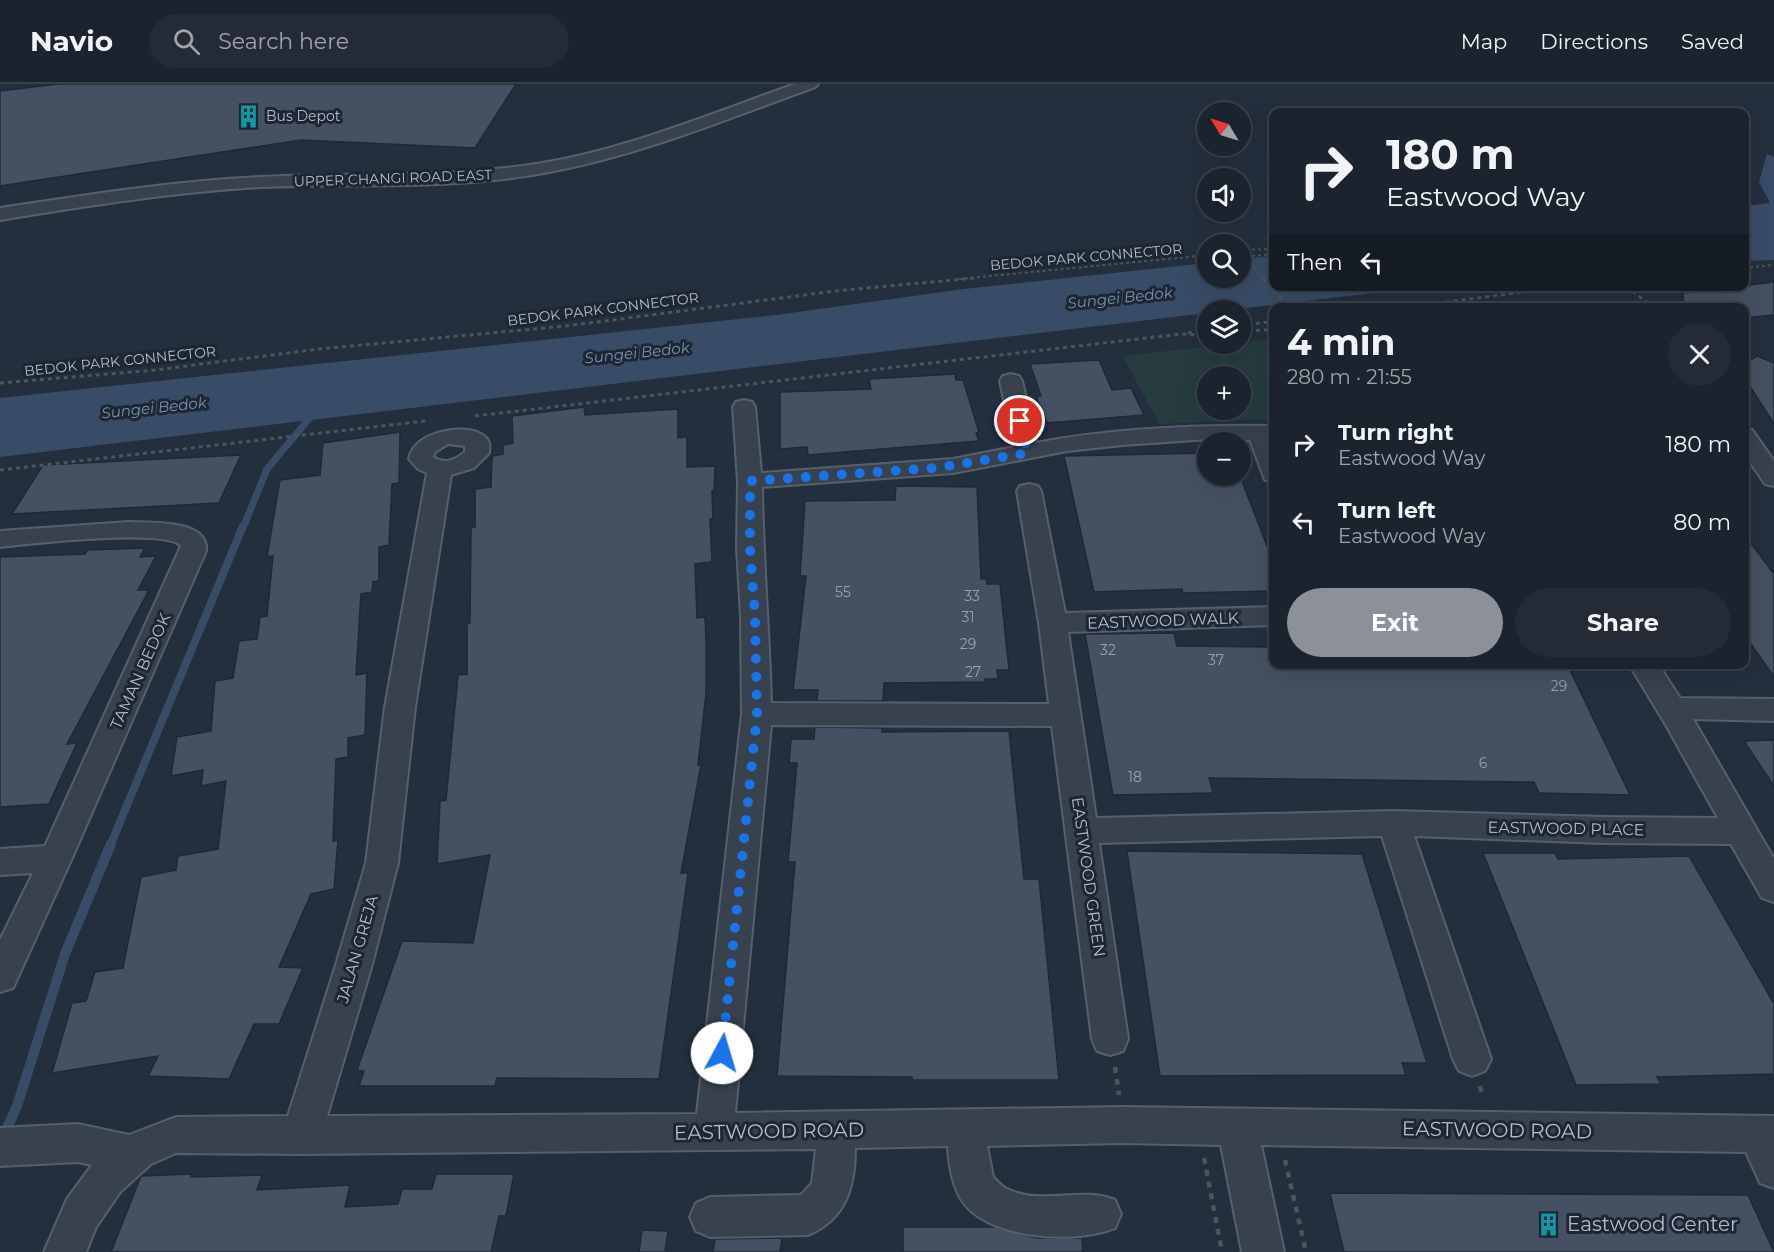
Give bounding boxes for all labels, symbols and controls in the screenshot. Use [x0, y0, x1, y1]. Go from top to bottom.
search box [149, 14, 569, 68]
text: Navio [30, 24, 113, 58]
icon: search [170, 25, 203, 58]
text: Search here [218, 28, 349, 55]
text: Map [1461, 29, 1507, 54]
text: Directions [1540, 29, 1648, 54]
text: Saved [1681, 29, 1744, 54]
north arrow [1197, 102, 1251, 156]
map controls [1197, 102, 1251, 486]
building icon: Bus Depot [235, 103, 261, 129]
place label: Bus Depot [266, 107, 341, 125]
text: 180 m [1386, 128, 1515, 180]
icon: right [1287, 132, 1365, 210]
street label: UPPER CHANGI ROAD EAST [294, 166, 492, 190]
button: sound [1197, 168, 1251, 222]
text: Eastwood Way [1386, 180, 1585, 213]
button: search [1197, 234, 1251, 288]
street label: BEDOK PARK CONNECTOR [989, 240, 1183, 274]
icon: left [1355, 246, 1388, 279]
text: Then [1287, 249, 1343, 276]
water label: Sungei Bedok [1066, 282, 1175, 312]
street label: BEDOK PARK CONNECTOR [506, 288, 700, 330]
button: layers [1197, 300, 1251, 354]
text: 4 min [1287, 320, 1395, 364]
button: close [1668, 323, 1731, 386]
water label: Sungei Bedok [583, 337, 692, 367]
street label: BEDOK PARK CONNECTOR [23, 342, 217, 380]
text: 280 m · 21:55 [1287, 365, 1412, 389]
button: + [1197, 366, 1251, 420]
water label: Sungei Bedok [100, 392, 209, 422]
pin [994, 395, 1045, 446]
icon: arrive [1003, 404, 1036, 437]
text: Turn right [1338, 419, 1453, 446]
icon: right [1287, 428, 1320, 461]
text: 180 m [1665, 431, 1731, 458]
button: − [1197, 432, 1251, 486]
text: Eastwood Way [1338, 446, 1485, 470]
text: Turn left [1338, 497, 1436, 524]
icon: left [1287, 506, 1320, 539]
text: 80 m [1673, 509, 1731, 536]
text: Eastwood Way [1338, 524, 1485, 548]
house number: 55 [835, 583, 851, 601]
house number: 33 [964, 587, 980, 605]
button: Exit [1287, 588, 1503, 657]
button: Share [1515, 588, 1731, 657]
house number: 31 [962, 608, 974, 626]
street label: EASTWOOD WALK [1087, 608, 1240, 633]
street label: TAMAN BEDOK [106, 610, 175, 732]
house number: 29 [960, 635, 976, 653]
house number: 32 [1100, 641, 1116, 659]
house number: 37 [1208, 651, 1224, 669]
house number: 27 [965, 663, 981, 681]
house number: 29 [1551, 677, 1567, 695]
house number: 6 [1479, 754, 1488, 772]
house number: 18 [1128, 768, 1142, 786]
street label: EASTWOOD GREEN [1068, 796, 1109, 958]
street label: EASTWOOD PLACE [1487, 818, 1645, 839]
street label: JALAN GREJA [333, 893, 382, 1006]
position arrow [690, 1021, 754, 1085]
street label: EASTWOOD ROAD [1402, 1116, 1592, 1144]
street label: EASTWOOD ROAD [674, 1117, 864, 1145]
building icon: Eastwood Center [1536, 1211, 1562, 1237]
place label: Eastwood Center [1567, 1212, 1738, 1236]

